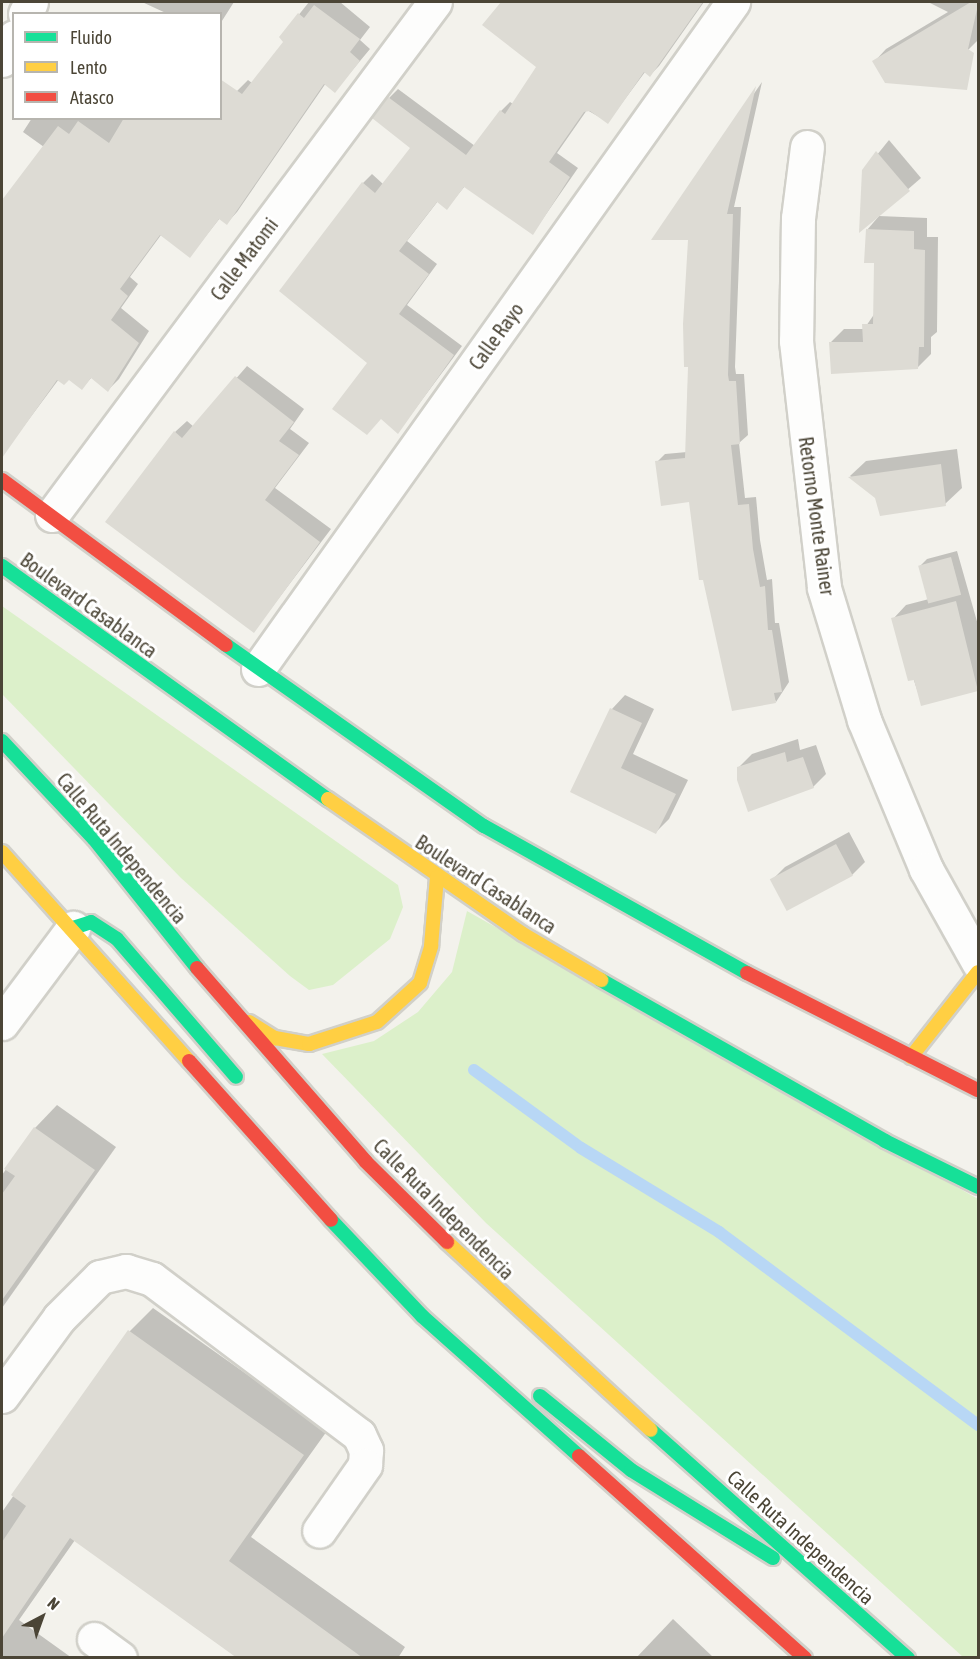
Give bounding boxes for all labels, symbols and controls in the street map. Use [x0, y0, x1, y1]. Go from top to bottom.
legend [12, 12, 222, 120]
text: Fluido [70, 27, 112, 48]
text: Lento [70, 57, 107, 78]
text: Atasco [70, 87, 114, 108]
street label: Calle Matomi [205, 213, 283, 305]
street label: Calle Rayo [464, 298, 528, 374]
street label: Retorno Monte Rainer [794, 435, 840, 597]
street label: Boulevard Casablanca [16, 547, 162, 663]
street label: Calle Ruta Independencia [52, 768, 192, 928]
street label: Boulevard Casablanca [411, 830, 561, 938]
street label: Calle Ruta Independencia [369, 1134, 519, 1284]
street label: Calle Ruta Independencia [723, 1465, 879, 1609]
north arrow [12, 1587, 72, 1647]
text: N [44, 1594, 63, 1613]

